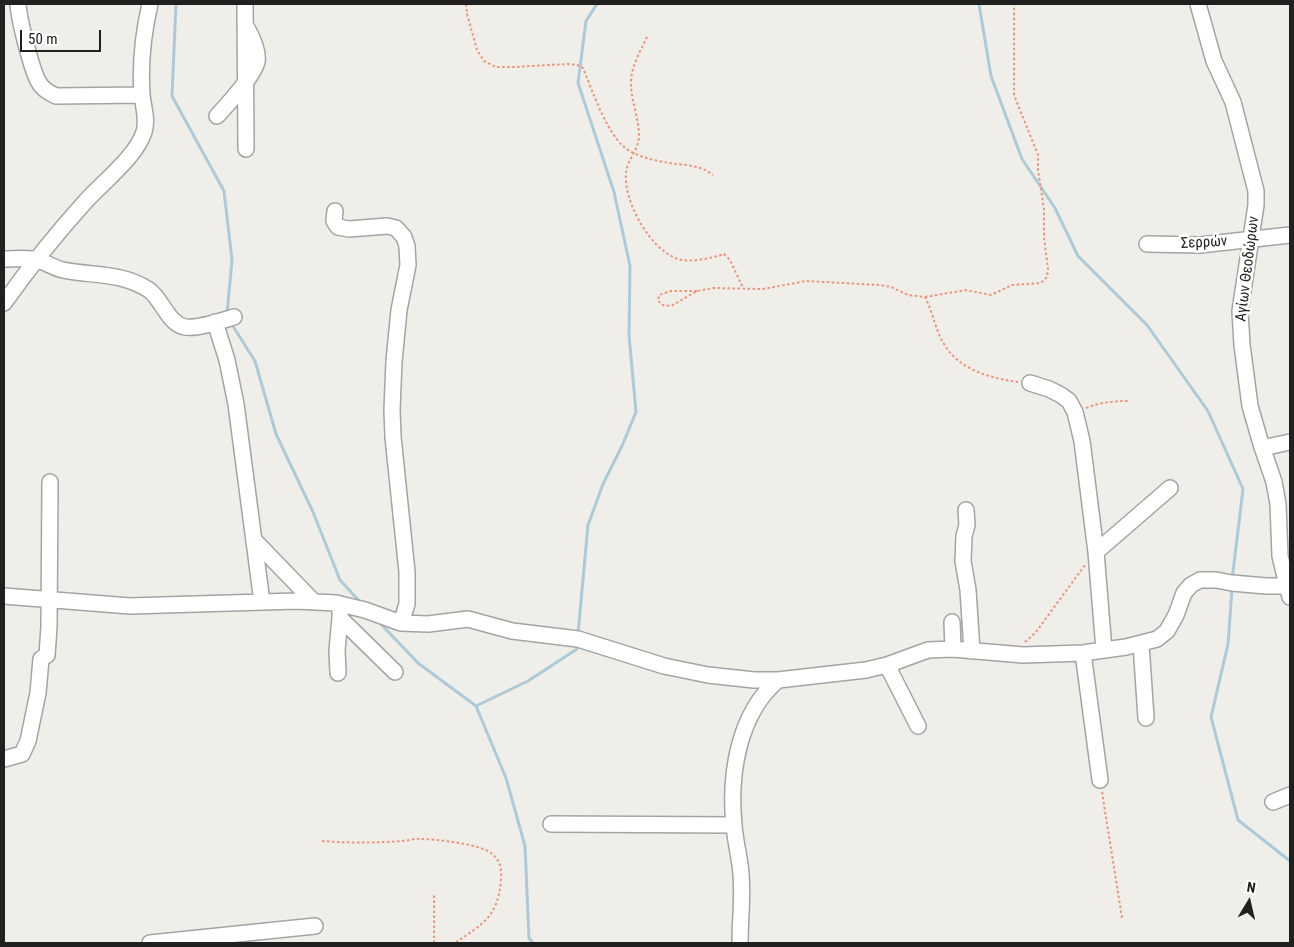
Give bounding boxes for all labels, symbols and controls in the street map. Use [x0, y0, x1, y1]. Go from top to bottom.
scale bar [22, 20, 104, 52]
text: 50 m [28, 30, 58, 48]
street label: Αγίων Θεοδώρων [1233, 215, 1263, 323]
street label: Σερρών [1180, 233, 1228, 253]
north arrow [1224, 877, 1274, 927]
text: N [1246, 879, 1257, 896]

